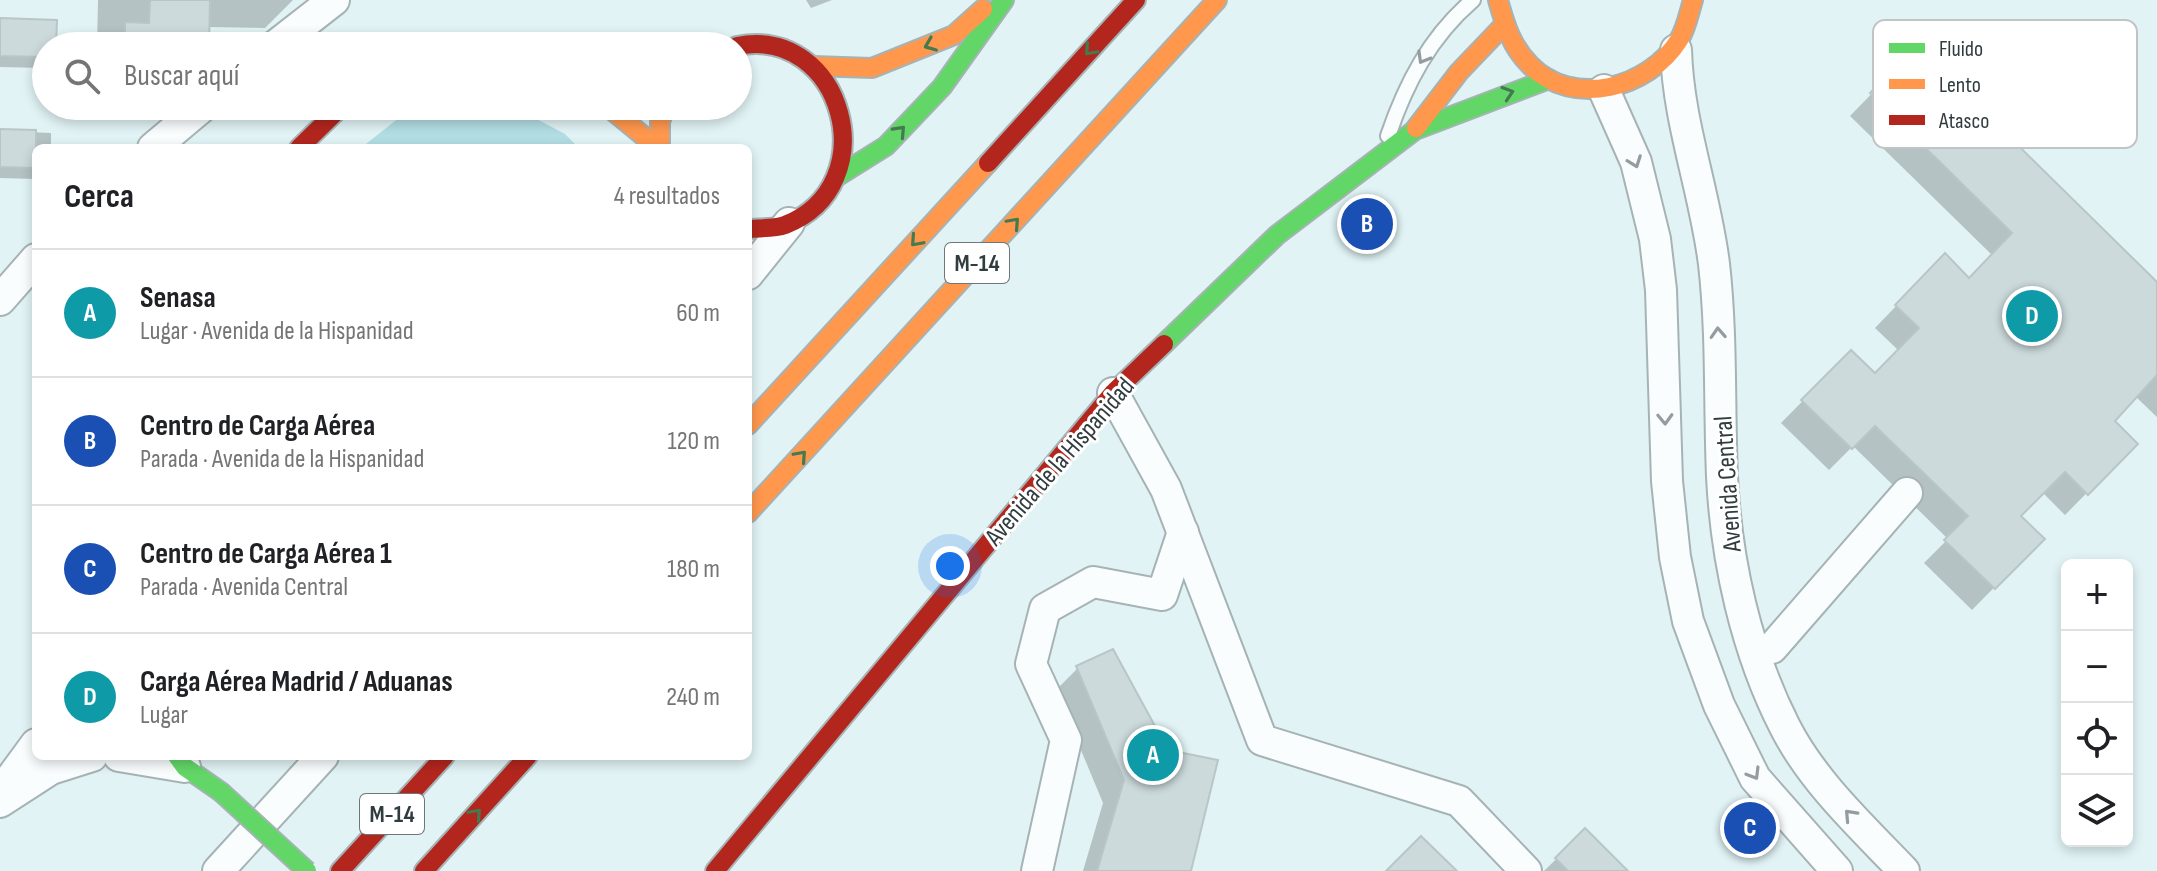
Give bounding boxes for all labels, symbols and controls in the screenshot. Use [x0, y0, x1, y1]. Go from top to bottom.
legend [1873, 20, 2137, 148]
search box [32, 32, 752, 120]
one-way arrow [924, 35, 938, 52]
text: Fluido [1939, 36, 1983, 63]
one-way arrow [1086, 41, 1100, 56]
one-way arrow [1417, 50, 1433, 64]
icon: search [60, 54, 104, 98]
text: Buscar aquí [124, 58, 239, 94]
text: Lento [1939, 72, 1981, 99]
one-way arrow [1500, 87, 1514, 103]
text: Atasco [1938, 108, 1989, 135]
one-way arrow [891, 125, 905, 140]
one-way arrow [1625, 154, 1641, 168]
text: Cerca [64, 176, 134, 217]
text: 4 resultados [614, 181, 720, 212]
pin: B [1341, 194, 1393, 254]
one-way arrow [1005, 218, 1020, 232]
one-way arrow [911, 232, 926, 247]
road number: M-14 [945, 243, 1009, 283]
text: Senasa [140, 280, 216, 316]
pin: D [2006, 286, 2058, 346]
text: A [84, 298, 96, 329]
text: 60 m [676, 298, 720, 329]
text: Lugar · Avenida de la Hispanidad [140, 316, 414, 347]
one-way arrow [1709, 326, 1726, 339]
street label: Avenida de la Hispanidad [978, 372, 1141, 553]
text: Centro de Carga Aérea [140, 408, 375, 444]
one-way arrow [1657, 413, 1674, 426]
street label: Avenida Central [1708, 415, 1749, 554]
text: B [84, 426, 96, 457]
text: 120 m [667, 426, 720, 457]
text: Parada · Avenida de la Hispanidad [140, 444, 424, 475]
one-way arrow [791, 451, 806, 465]
text: Centro de Carga Aérea 1 [140, 536, 392, 572]
your location [930, 546, 970, 586]
text: C [83, 554, 97, 585]
text: 180 m [667, 554, 720, 585]
map controls [2061, 559, 2133, 847]
button: + [2061, 559, 2133, 631]
text: Parada · Avenida Central [140, 572, 348, 603]
button: − [2061, 631, 2133, 703]
text: Carga Aérea Madrid / Aduanas [140, 664, 453, 700]
text: D [83, 682, 97, 713]
text: 240 m [666, 682, 720, 713]
text: Lugar [140, 700, 188, 731]
button: locate [2061, 703, 2133, 775]
pin: A [1127, 725, 1179, 785]
one-way arrow [1744, 766, 1759, 780]
button: layers [2061, 775, 2133, 847]
road number: M-14 [360, 794, 424, 834]
pin: C [1724, 798, 1776, 858]
one-way arrow [466, 808, 481, 823]
one-way arrow [1844, 810, 1859, 824]

